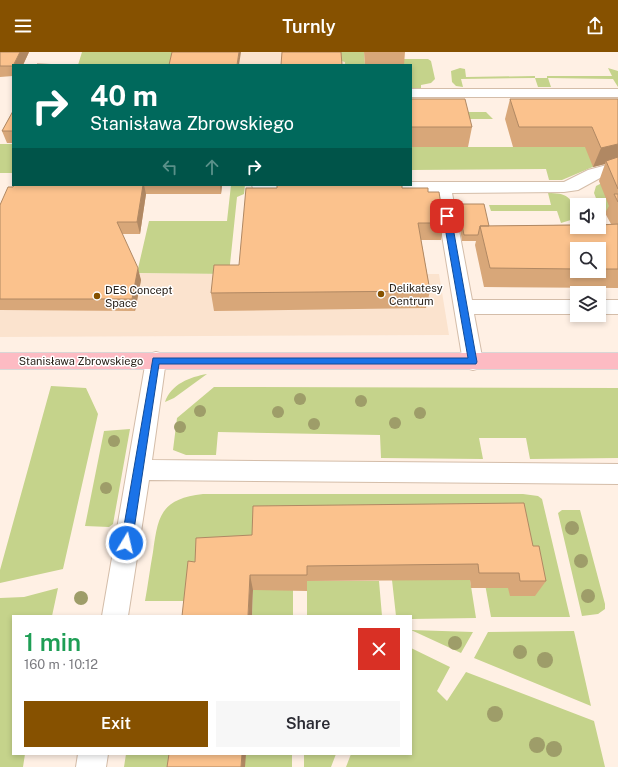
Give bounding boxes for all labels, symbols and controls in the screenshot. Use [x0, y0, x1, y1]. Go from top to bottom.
icon: menu [12, 15, 34, 37]
icon: share [584, 15, 606, 37]
text: Turnly [282, 16, 336, 37]
text: 40 m [90, 79, 158, 112]
icon: right [24, 80, 76, 132]
text: Stanisława Zbrowskiego [90, 113, 294, 134]
icon: left [159, 156, 181, 178]
icon: ahead [201, 156, 223, 178]
icon: right [243, 156, 265, 178]
map controls [570, 198, 606, 322]
button: sound [570, 198, 606, 234]
pin [430, 199, 464, 233]
icon: arrive [436, 205, 458, 227]
button: search [570, 242, 606, 278]
place label: Delikatesy Centrum [389, 282, 443, 307]
place label: DES Concept Space [105, 284, 172, 309]
button: layers [570, 286, 606, 322]
marker: Delikatesy Centrum [376, 289, 386, 299]
marker: DES Concept Space [92, 291, 102, 301]
street label: Stanisława Zbrowskiego [19, 355, 143, 367]
position arrow [105, 522, 147, 564]
text: 1 min [24, 628, 81, 656]
button: close [358, 628, 400, 670]
text: 160 m · 10:12 [24, 657, 98, 672]
button: Exit [24, 701, 208, 747]
button: Share [216, 701, 400, 747]

